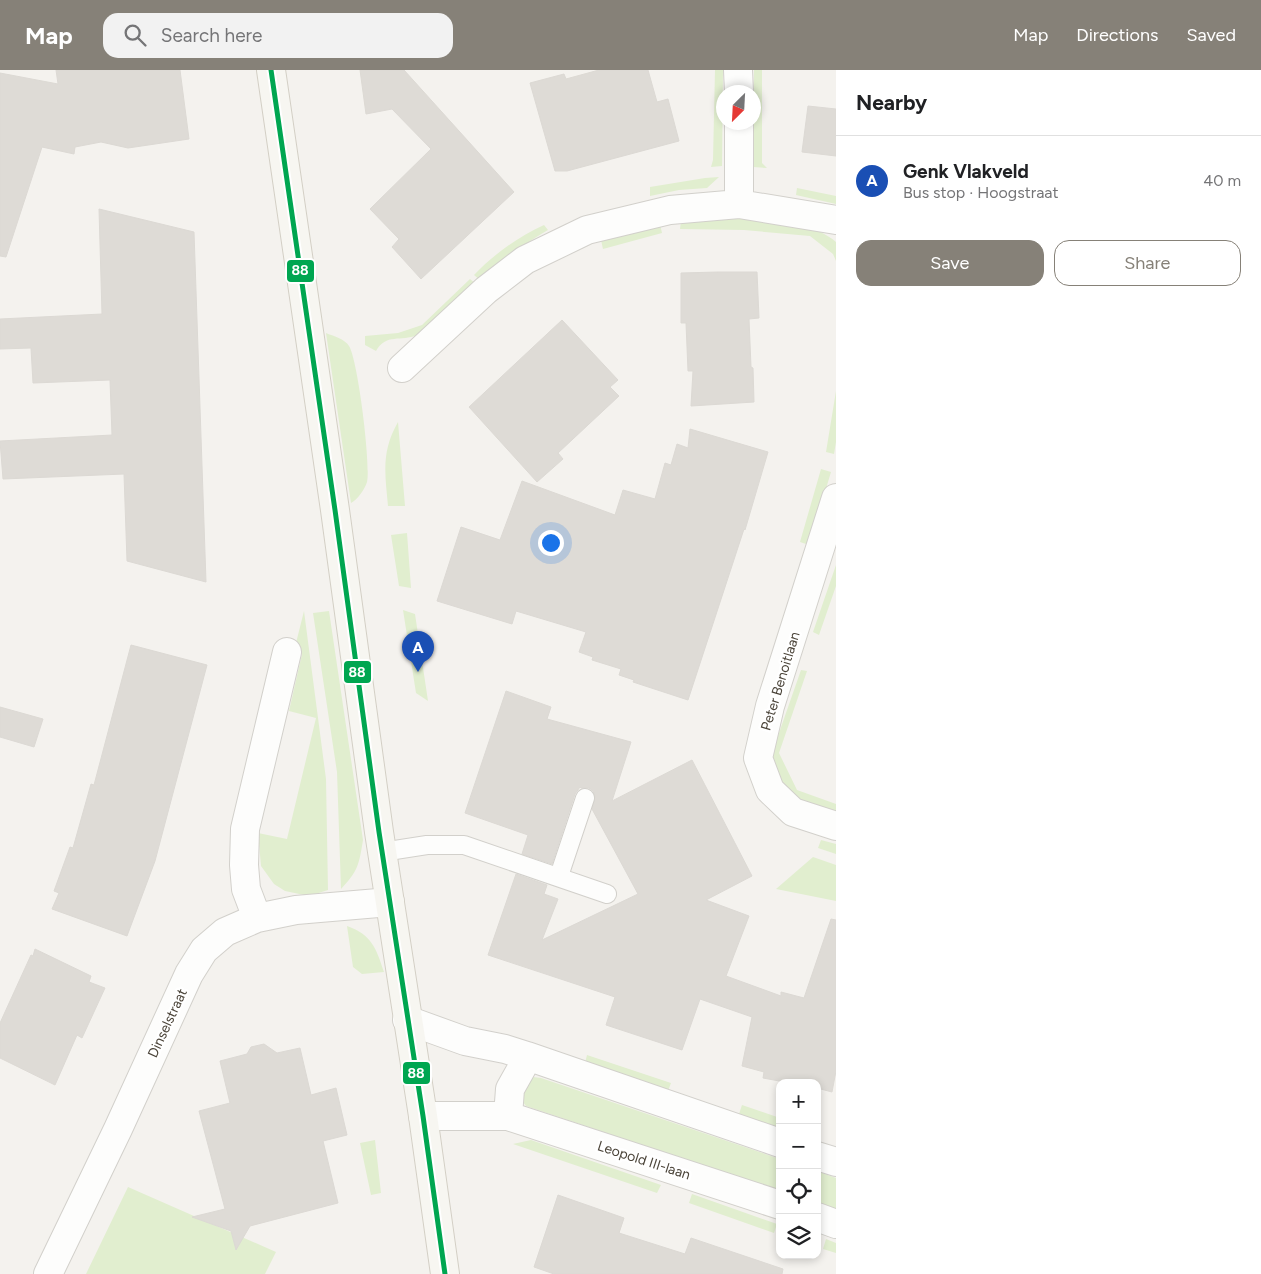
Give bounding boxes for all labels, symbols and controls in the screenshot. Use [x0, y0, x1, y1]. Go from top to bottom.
search box [103, 13, 453, 58]
text: Map [25, 21, 73, 50]
icon: search [121, 21, 149, 49]
text: Search here [161, 24, 262, 47]
text: Map [1013, 24, 1048, 46]
text: Directions [1076, 24, 1158, 46]
text: Saved [1186, 24, 1236, 46]
north arrow [716, 85, 761, 130]
text: Nearby [856, 90, 927, 115]
text: Genk Vlakveld [903, 160, 1029, 183]
text: A [866, 171, 878, 190]
text: 40 m [1203, 171, 1241, 190]
text: Bus stop · Hoogstraat [903, 183, 1059, 202]
button: Save [856, 240, 1044, 286]
button: Share [1054, 240, 1241, 286]
line badge: 88 [286, 259, 315, 283]
text: 88 [291, 262, 309, 279]
your location [538, 530, 564, 556]
street label: Peter Benoitlaan [757, 629, 804, 733]
pin: A [402, 631, 434, 672]
line badge: 88 [343, 660, 372, 684]
text: 88 [348, 664, 366, 681]
street label: Dinselstraat [144, 986, 191, 1060]
line badge: 88 [402, 1061, 431, 1085]
text: 88 [407, 1065, 425, 1082]
map controls [776, 1079, 821, 1259]
button: + [776, 1079, 821, 1124]
button: − [776, 1124, 821, 1169]
street label: Leopold III-laan [595, 1137, 693, 1184]
button: locate [776, 1169, 821, 1214]
button: layers [776, 1214, 821, 1259]

